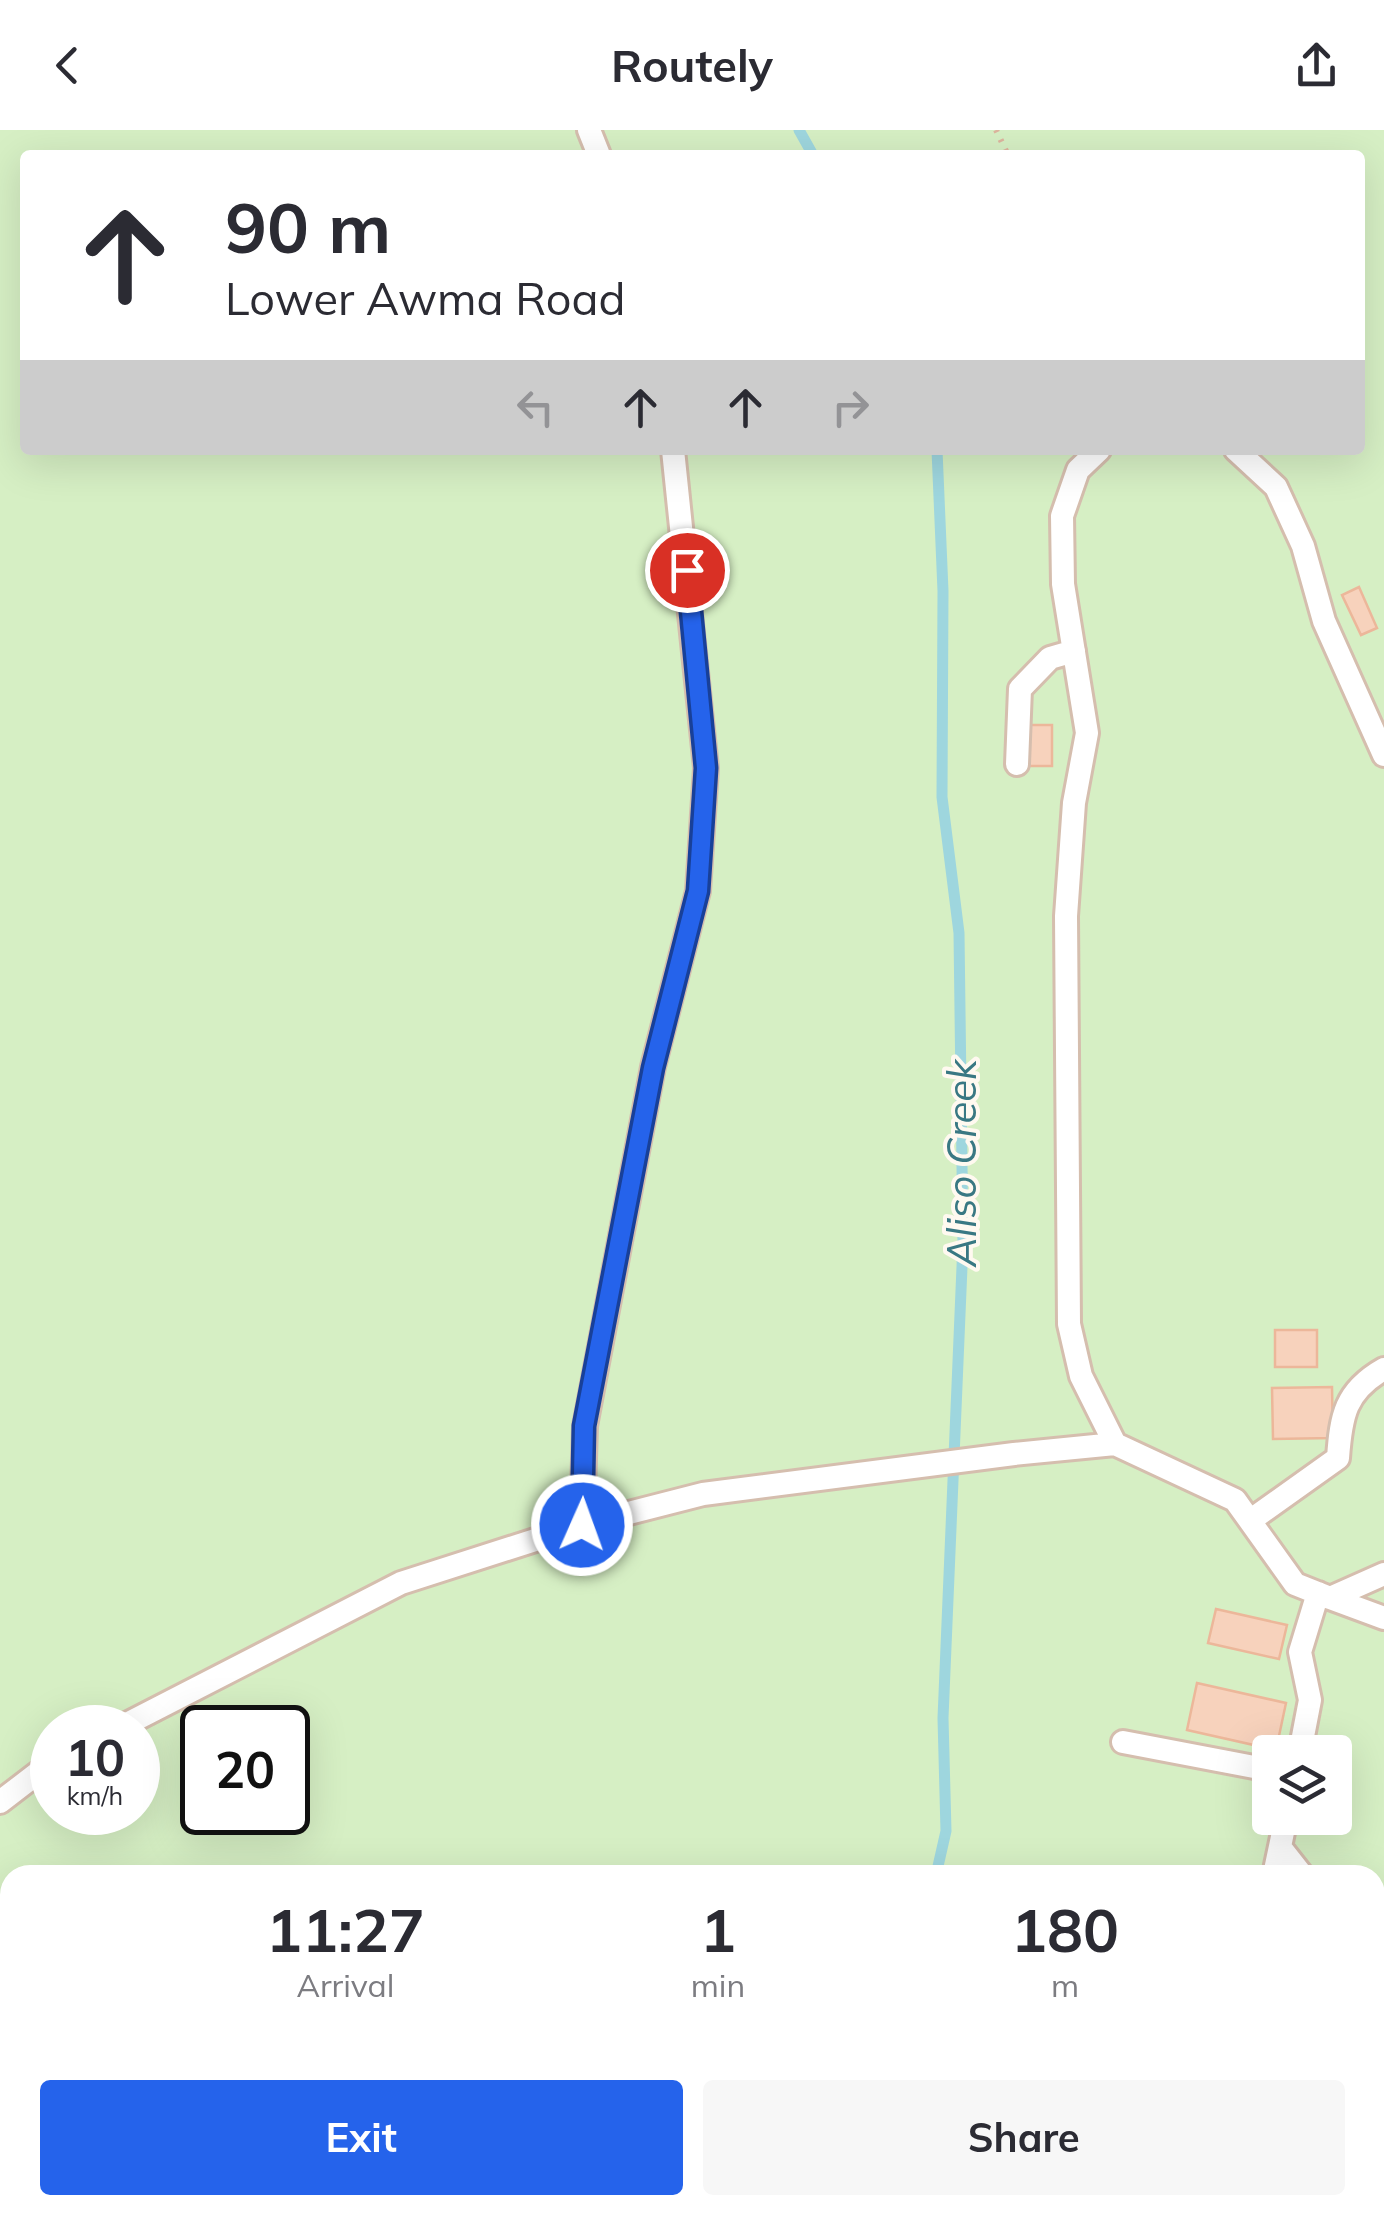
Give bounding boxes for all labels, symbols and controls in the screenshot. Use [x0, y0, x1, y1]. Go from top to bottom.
text: Routely [611, 37, 773, 93]
icon: back [40, 38, 95, 93]
icon: share [1289, 38, 1344, 93]
text: 90 m [225, 183, 391, 271]
icon: ahead [60, 190, 190, 320]
text: Lower Awma Road [225, 270, 626, 326]
icon: left [508, 380, 563, 435]
icon: ahead [613, 380, 668, 435]
icon: ahead [718, 380, 773, 435]
icon: right [823, 380, 878, 435]
pin [645, 528, 730, 613]
icon: arrive [660, 543, 715, 598]
water label: Aliso Creek [936, 1058, 986, 1268]
position arrow [530, 1473, 634, 1577]
speed limit sign: 20 [180, 1705, 310, 1835]
text: 10 [65, 1726, 125, 1789]
map controls [1252, 1735, 1352, 1835]
button: layers [1252, 1735, 1352, 1835]
text: km/h [67, 1780, 123, 1811]
text: 11:27 [266, 1892, 425, 1967]
text: 1 [700, 1892, 736, 1967]
text: 180 [1011, 1892, 1119, 1967]
text: Arrival [296, 1965, 394, 2005]
text: min [691, 1965, 745, 2005]
text: m [1051, 1965, 1079, 2005]
button: Exit [40, 2080, 683, 2195]
button: Share [703, 2080, 1345, 2195]

